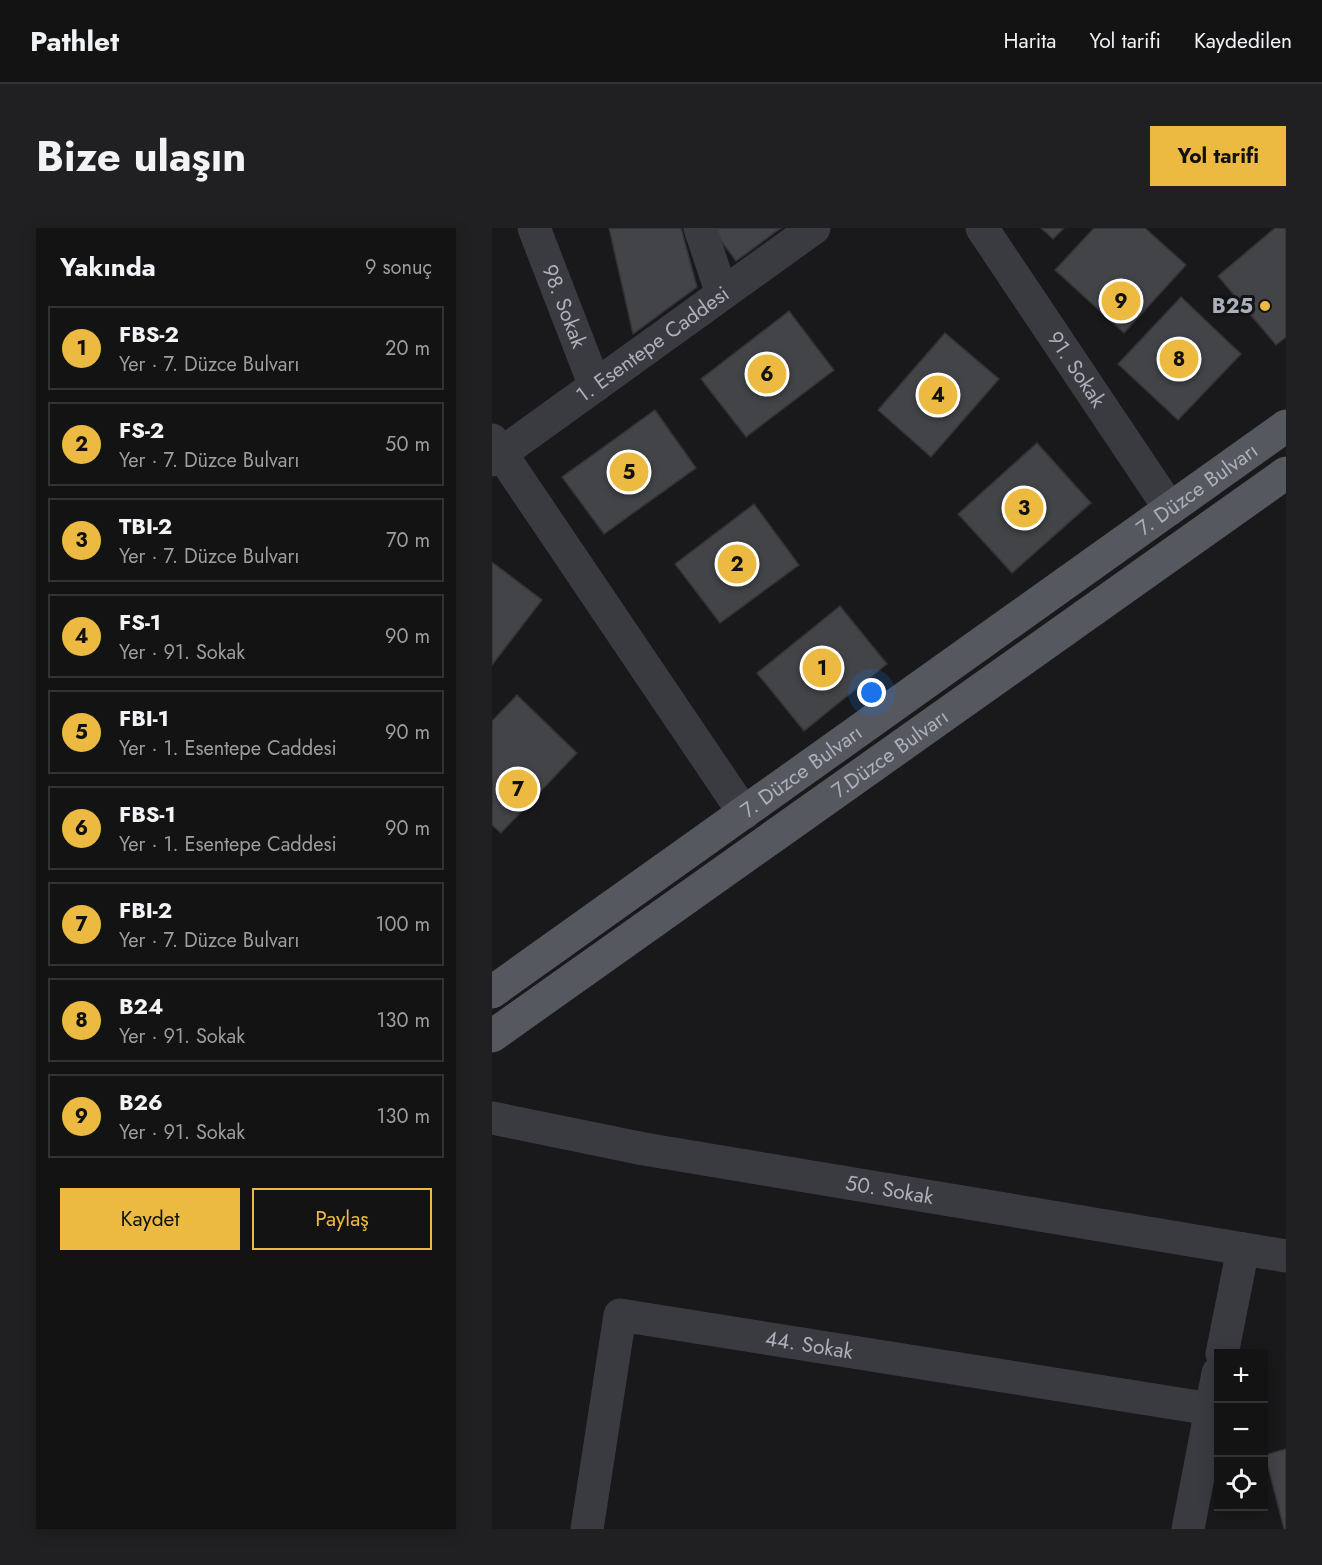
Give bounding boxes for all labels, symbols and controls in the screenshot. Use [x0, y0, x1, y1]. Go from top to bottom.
text: Pathlet [30, 21, 119, 62]
text: Harita [1004, 26, 1056, 56]
text: Yol tarifi [1089, 26, 1161, 56]
text: Kaydedilen [1194, 26, 1292, 56]
text: Bize ulaşın [36, 126, 246, 187]
button: Yol tarifi [1150, 126, 1286, 186]
text: Yakında [60, 248, 156, 286]
text: 9 sonuç [365, 253, 432, 282]
street label: 98. Sokak [535, 260, 594, 353]
pin: 9 [1102, 278, 1140, 324]
street label: 1. Esentepe Caddesi [570, 279, 735, 410]
place label: B25 [1212, 291, 1253, 321]
marker: B25 [1258, 299, 1272, 313]
text: FBS-2 [119, 318, 179, 350]
street label: 91. Sokak [1040, 325, 1113, 414]
text: 1 [76, 334, 87, 363]
text: 20 m [385, 334, 430, 363]
pin: 8 [1160, 336, 1198, 382]
text: Yer · 7. Düzce Bulvarı [119, 350, 299, 379]
pin: 6 [748, 352, 786, 396]
pin: 4 [918, 372, 958, 418]
text: FS-2 [119, 414, 164, 446]
text: 2 [75, 430, 88, 459]
text: 50 m [385, 430, 430, 459]
street label: 7. Düzce Bulvarı [1130, 436, 1264, 543]
text: Yer · 7. Düzce Bulvarı [119, 446, 299, 475]
pin: 5 [610, 450, 648, 494]
pin: 3 [1004, 486, 1044, 530]
text: TBI-2 [119, 510, 172, 542]
text: 3 [75, 526, 88, 555]
text: 70 m [386, 526, 430, 555]
text: Yer · 7. Düzce Bulvarı [119, 542, 299, 571]
pin: 2 [718, 542, 756, 586]
text: FS-1 [119, 606, 161, 638]
text: 4 [75, 622, 88, 651]
text: 90 m [385, 622, 430, 651]
text: Yer · 91. Sokak [119, 638, 245, 667]
pin: 1 [802, 646, 842, 690]
your location [857, 678, 886, 707]
text: FBI-1 [119, 702, 169, 734]
street label: 7.Düzce Bulvarı [826, 702, 955, 806]
text: 5 [75, 718, 88, 747]
text: 90 m [385, 718, 430, 747]
street label: 7. Düzce Bulvarı [734, 718, 868, 825]
text: Yer · 1. Esentepe Caddesi [119, 734, 337, 763]
pin: 7 [498, 766, 538, 812]
text: FBS-1 [119, 798, 176, 830]
text: 6 [75, 814, 88, 843]
text: 90 m [385, 814, 430, 843]
text: Yer · 1. Esentepe Caddesi [119, 830, 337, 859]
text: FBI-2 [119, 894, 172, 926]
text: 7 [75, 910, 88, 939]
text: 100 m [375, 910, 430, 939]
text: Yer · 7. Düzce Bulvarı [119, 926, 299, 955]
text: B24 [119, 990, 163, 1022]
text: 8 [75, 1006, 88, 1035]
text: 130 m [376, 1006, 430, 1035]
text: Yer · 91. Sokak [119, 1022, 245, 1051]
text: B26 [119, 1086, 163, 1118]
text: 9 [75, 1102, 88, 1131]
text: 130 m [376, 1102, 430, 1131]
text: Yer · 91. Sokak [119, 1118, 245, 1147]
street label: 50. Sokak [843, 1168, 936, 1212]
button: Kaydet [60, 1188, 240, 1250]
button: Paylaş [252, 1188, 432, 1250]
street label: 44. Sokak [763, 1323, 856, 1367]
map controls [1214, 1349, 1268, 1511]
button: + [1214, 1349, 1268, 1403]
button: − [1214, 1403, 1268, 1457]
button: locate [1214, 1457, 1268, 1511]

